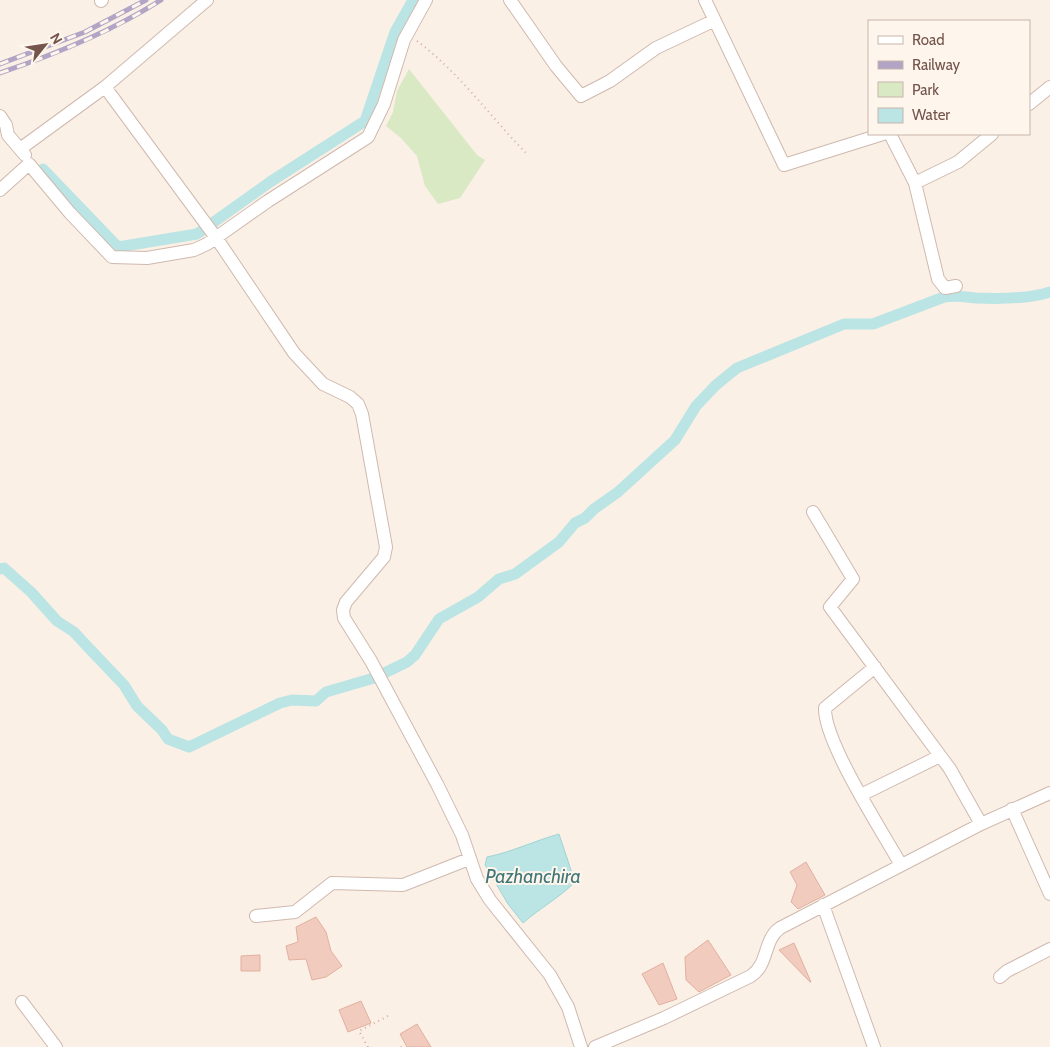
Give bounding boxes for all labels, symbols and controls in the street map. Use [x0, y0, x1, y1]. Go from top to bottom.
north arrow [20, 20, 70, 70]
legend [868, 20, 1030, 135]
text: N [46, 30, 67, 47]
text: Road [912, 31, 945, 49]
text: Railway [912, 56, 961, 74]
text: Park [912, 81, 939, 99]
text: Water [912, 106, 950, 124]
water label: Pazhanchira [485, 865, 581, 888]

